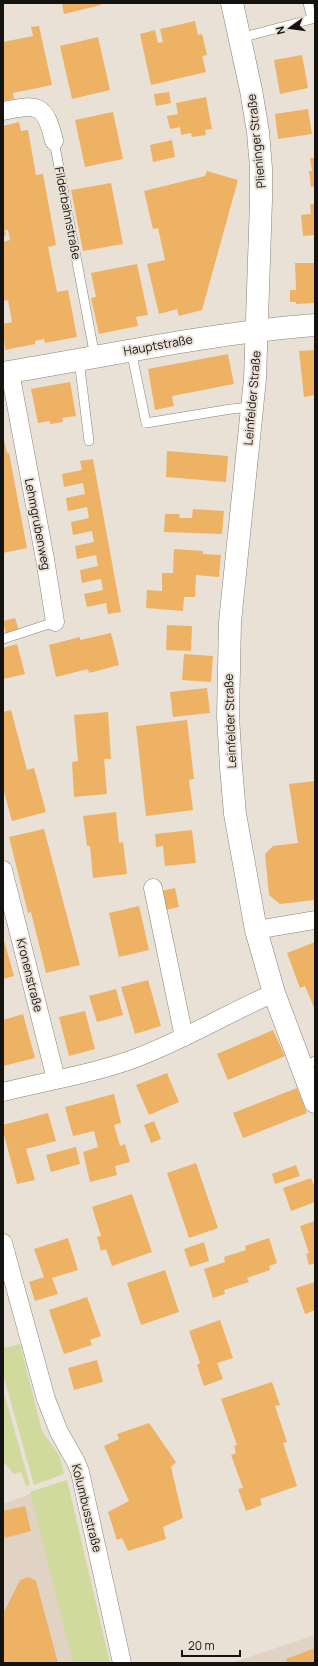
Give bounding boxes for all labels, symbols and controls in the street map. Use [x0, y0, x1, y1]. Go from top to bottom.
north arrow [270, 8, 310, 48]
text: N [272, 25, 288, 36]
street label: Plieninger Straße [243, 93, 269, 189]
street label: Filderbahnstraße [51, 165, 85, 261]
street label: Hauptstraße [122, 331, 194, 359]
street label: Leinfelder Straße [239, 350, 265, 446]
street label: Lehmgrubenweg [21, 477, 55, 571]
street label: Leinfelder Straße [220, 673, 240, 769]
street label: Kronenstraße [13, 936, 47, 1014]
street label: Kolumbusstraße [68, 1462, 106, 1554]
scale bar [182, 1632, 240, 1658]
text: 20 m [188, 1637, 215, 1654]

